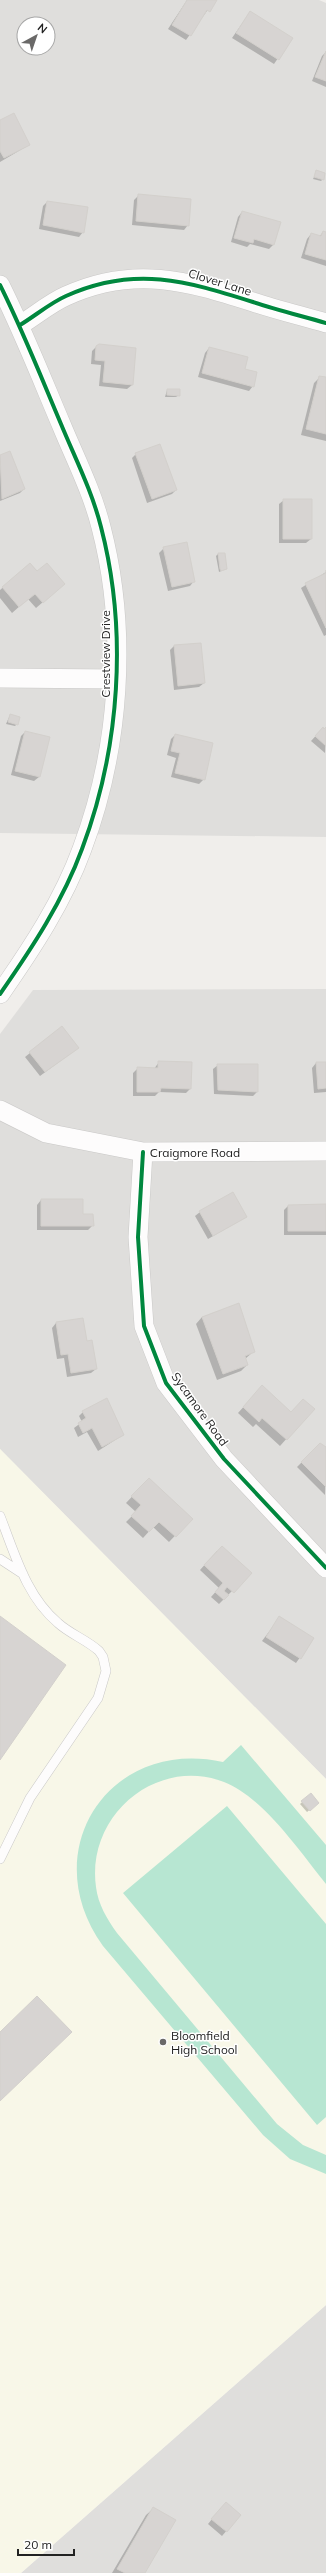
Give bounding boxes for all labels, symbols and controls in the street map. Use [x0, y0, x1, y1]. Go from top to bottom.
north arrow [16, 16, 56, 56]
text: N [35, 20, 50, 36]
street label: Clover Lane [187, 265, 253, 299]
street label: Crestview Drive [98, 610, 113, 698]
street label: Craigmore Road [150, 1145, 240, 1160]
street label: Sycamore Road [168, 1369, 232, 1449]
place label: Bloomfield High School [171, 2028, 237, 2057]
marker: Bloomfield High School [158, 2037, 168, 2047]
scale bar [18, 2531, 74, 2557]
text: 20 m [24, 2537, 52, 2552]

